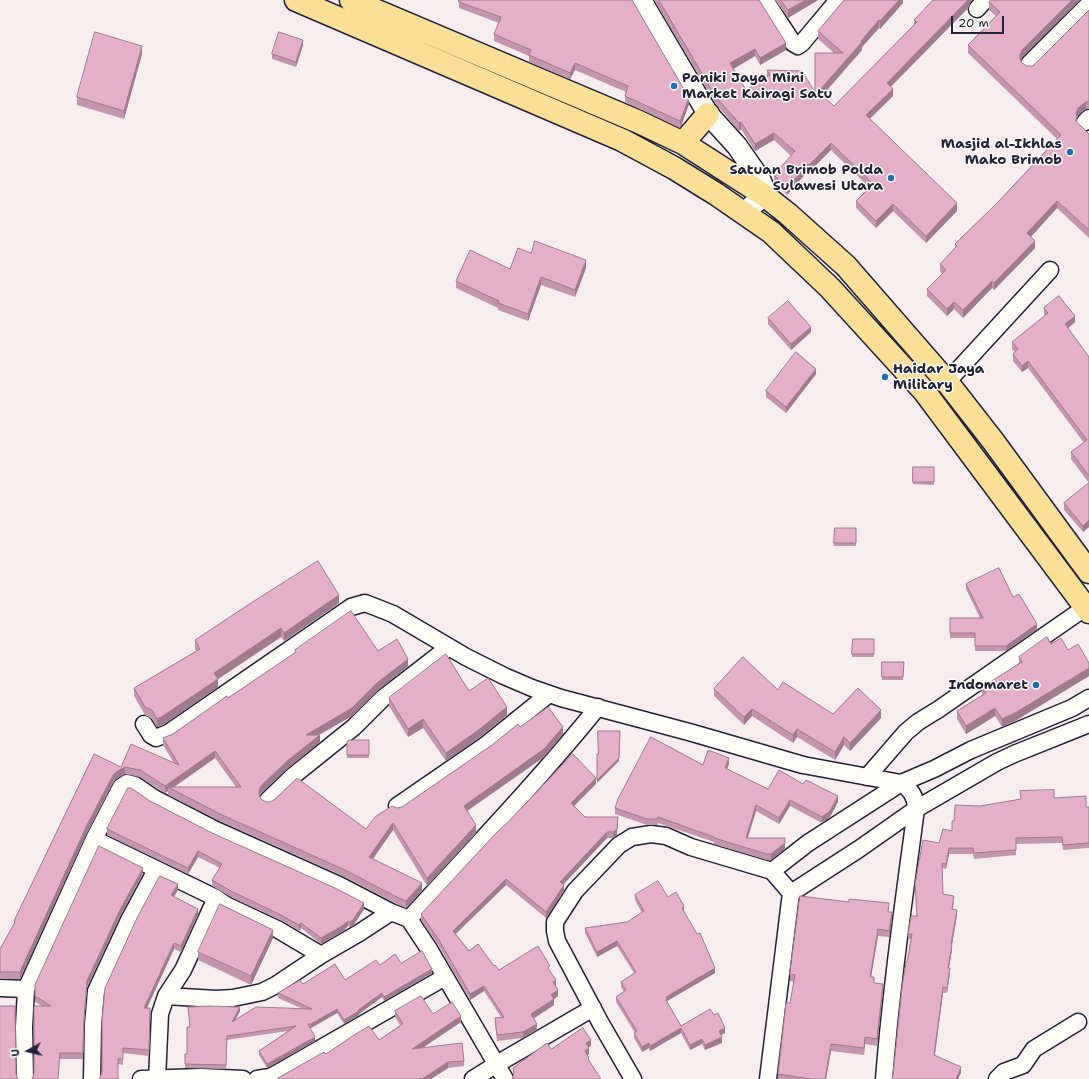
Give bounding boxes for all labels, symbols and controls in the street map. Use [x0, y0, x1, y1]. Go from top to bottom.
scale bar [953, 8, 1006, 34]
text: 20 m [958, 15, 989, 31]
place label: Paniki Jaya Mini Market Kairagi Satu [682, 70, 832, 102]
marker: Paniki Jaya Mini Market Kairagi Satu [669, 81, 679, 91]
place label: Masjid al-Ikhlas Mako Brimob [941, 136, 1062, 168]
marker: Masjid al-Ikhlas Mako Brimob [1065, 147, 1075, 157]
place label: Satuan Brimob Polda Sulawesi Utara [729, 162, 883, 194]
marker: Satuan Brimob Polda Sulawesi Utara [886, 173, 896, 183]
place label: Haidar Jaya Military [893, 361, 984, 394]
marker: Haidar Jaya Military [880, 372, 890, 382]
place label: Indomaret [949, 677, 1028, 693]
marker: Indomaret [1031, 680, 1041, 690]
north arrow [8, 1031, 48, 1071]
text: U [8, 1048, 24, 1058]

